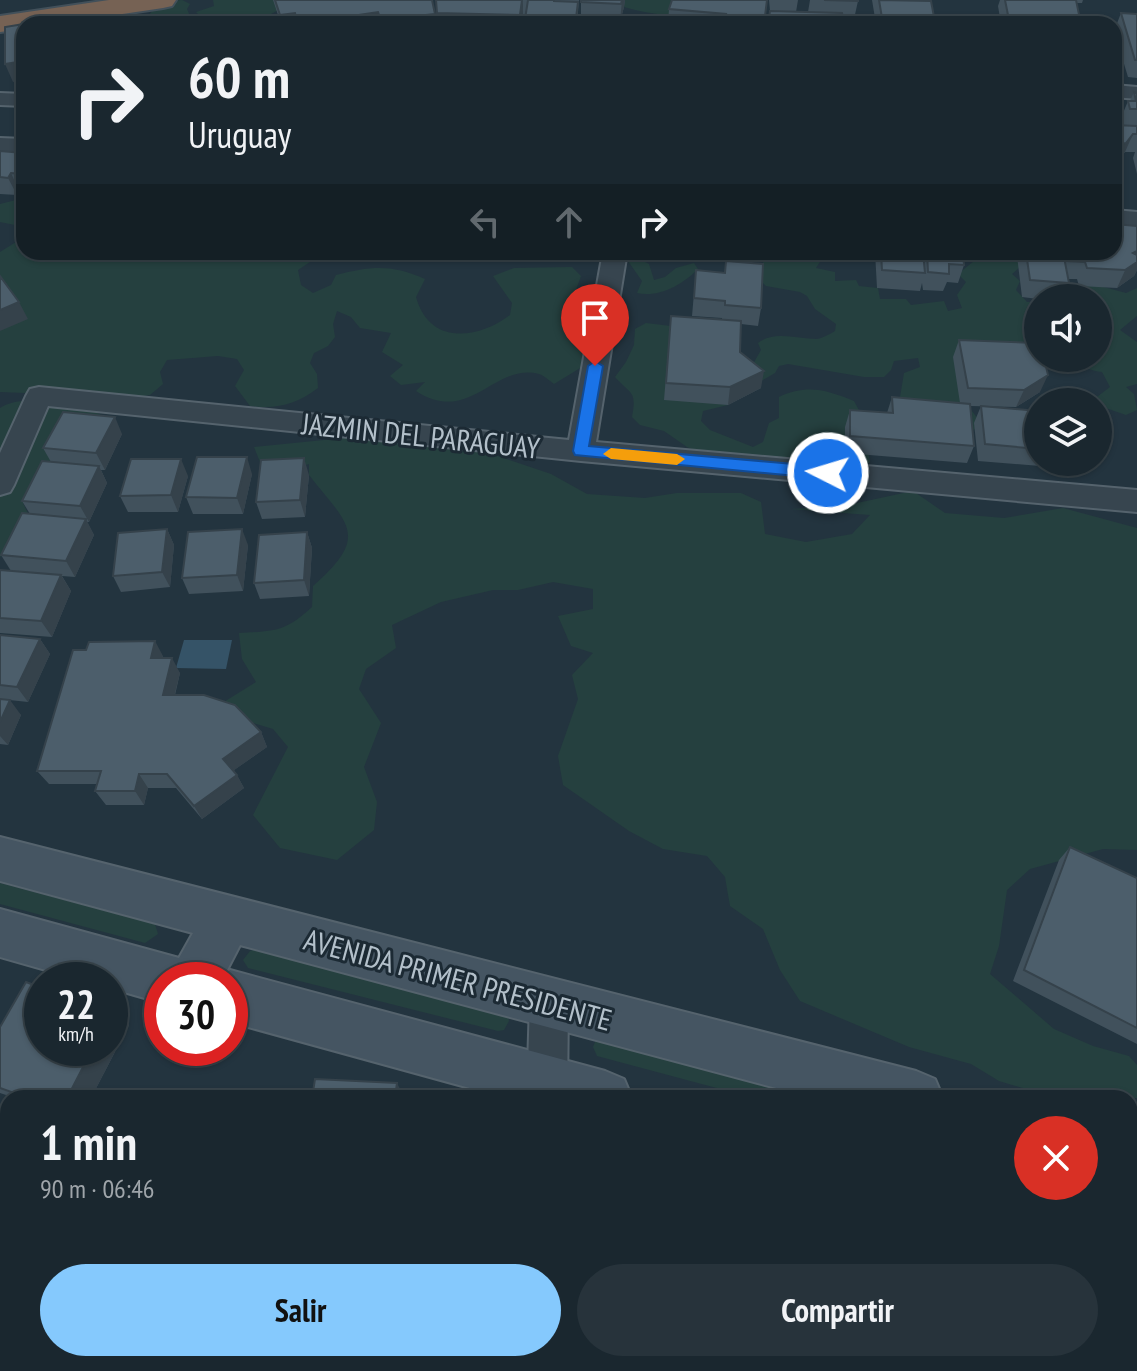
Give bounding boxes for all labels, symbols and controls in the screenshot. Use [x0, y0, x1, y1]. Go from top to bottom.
text: 60 m [188, 41, 290, 113]
icon: right [56, 48, 160, 152]
text: Uruguay [188, 111, 291, 158]
icon: left [463, 200, 507, 244]
icon: ahead [547, 200, 591, 244]
icon: right [631, 200, 675, 244]
pin [561, 284, 629, 366]
map controls [1024, 284, 1112, 476]
button: sound [1024, 284, 1112, 372]
icon: arrive [573, 296, 617, 340]
button: layers [1024, 388, 1112, 476]
street label: JAZMIN DEL PARAGUAY [299, 403, 542, 467]
position arrow [786, 431, 870, 515]
street label: AVENIDA PRIMER PRESIDENTE [300, 919, 616, 1039]
speed limit sign: 30 [144, 962, 248, 1066]
text: 22 [57, 978, 95, 1030]
text: km/h [58, 1021, 94, 1047]
text: 1 min [40, 1111, 137, 1173]
button: close [1014, 1116, 1098, 1200]
text: 90 m · 06:46 [40, 1172, 155, 1205]
button: Salir [40, 1264, 561, 1356]
button: Compartir [577, 1264, 1098, 1356]

